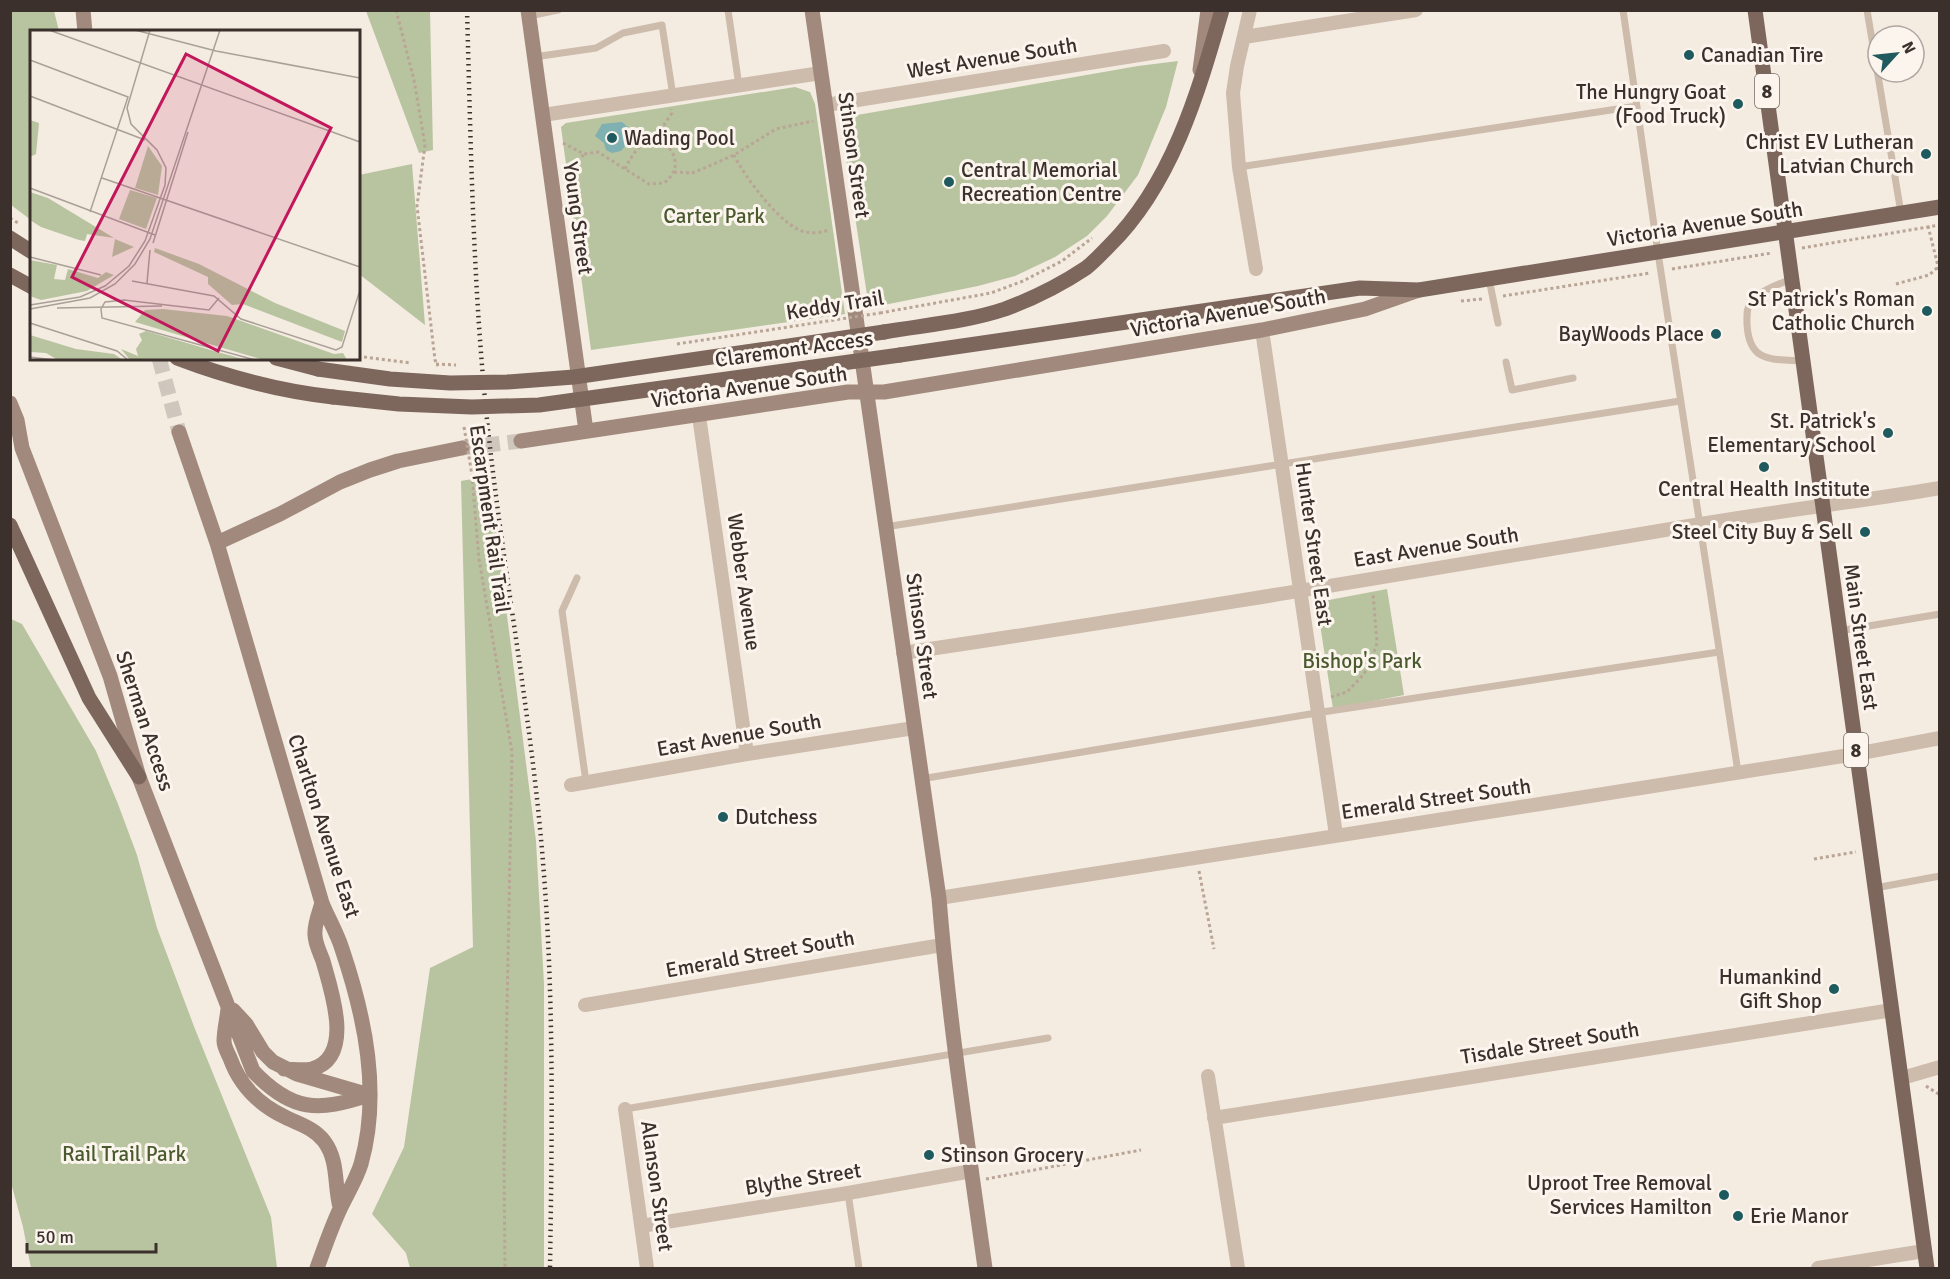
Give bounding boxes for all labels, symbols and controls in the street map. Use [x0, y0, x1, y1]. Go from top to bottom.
north arrow [1866, 24, 1926, 84]
inset map [30, 30, 360, 360]
street label: West Avenue South [905, 32, 1079, 84]
text: N [1897, 38, 1920, 57]
place label: Canadian Tire [1701, 42, 1824, 68]
marker: Canadian Tire [1682, 48, 1696, 62]
road number: 8 [1755, 74, 1779, 108]
place label: The Hungry Goat (Food Truck) [1576, 79, 1726, 129]
street label: Stinson Street [832, 90, 876, 220]
marker: The Hungry Goat (Food Truck) [1731, 97, 1745, 111]
place label: Wading Pool [624, 125, 735, 151]
place label: Christ EV Lutheran Latvian Church [1745, 129, 1914, 179]
marker: Wading Pool [605, 131, 619, 145]
marker: Christ EV Lutheran Latvian Church [1919, 147, 1933, 161]
place label: Central Memorial Recreation Centre [961, 157, 1122, 207]
street label: Young Street [557, 160, 599, 276]
marker: Central Memorial Recreation Centre [942, 175, 956, 189]
street label: Victoria Avenue South [1605, 196, 1805, 252]
park label: Carter Park [663, 203, 765, 229]
street label: Victoria Avenue South [1128, 283, 1328, 343]
street label: Keddy Trail [784, 284, 886, 326]
place label: St Patrick's Roman Catholic Church [1748, 286, 1915, 336]
marker: St Patrick's Roman Catholic Church [1920, 304, 1934, 318]
place label: BayWoods Place [1558, 321, 1704, 347]
street label: Claremont Access [713, 325, 875, 373]
marker: BayWoods Place [1709, 327, 1723, 341]
street label: Victoria Avenue South [649, 360, 849, 414]
place label: St. Patrick's Elementary School [1707, 408, 1876, 458]
street label: Escarpment Rail Trail [464, 423, 516, 615]
marker: St. Patrick's Elementary School [1881, 426, 1895, 440]
street label: Hunter Street East [1290, 460, 1338, 628]
marker: Central Health Institute [1757, 460, 1771, 474]
place label: Central Health Institute [1658, 476, 1870, 502]
street label: Webber Avenue [722, 512, 766, 652]
place label: Steel City Buy & Sell [1672, 519, 1853, 545]
street label: East Avenue South [1352, 521, 1520, 573]
marker: Steel City Buy & Sell [1858, 525, 1872, 539]
street label: Main Street East [1838, 562, 1884, 712]
street label: Stinson Street [900, 571, 944, 701]
street label: Sherman Access [110, 648, 180, 794]
park label: Bishop's Park [1302, 648, 1422, 674]
street label: East Avenue South [655, 708, 823, 762]
street label: Charlton Avenue East [282, 731, 366, 921]
road number: 8 [1844, 733, 1868, 767]
street label: Emerald Street South [1339, 773, 1533, 825]
place label: Dutchess [735, 804, 817, 830]
marker: Dutchess [716, 810, 730, 824]
street label: Emerald Street South [664, 925, 856, 983]
place label: Humankind Gift Shop [1719, 964, 1822, 1014]
marker: Humankind Gift Shop [1827, 982, 1841, 996]
street label: Tisdale Street South [1459, 1016, 1641, 1070]
street label: Alanson Street [635, 1119, 679, 1253]
park label: Rail Trail Park [62, 1141, 186, 1167]
place label: Stinson Grocery [941, 1142, 1084, 1168]
marker: Stinson Grocery [922, 1148, 936, 1162]
street label: Blythe Street [743, 1157, 863, 1201]
place label: Uproot Tree Removal Services Hamilton [1527, 1170, 1712, 1220]
marker: Uproot Tree Removal Services Hamilton [1717, 1188, 1731, 1202]
place label: Erie Manor [1750, 1203, 1849, 1229]
marker: Erie Manor [1731, 1209, 1745, 1223]
scale bar [27, 1216, 156, 1254]
text: 50 m [36, 1226, 74, 1248]

